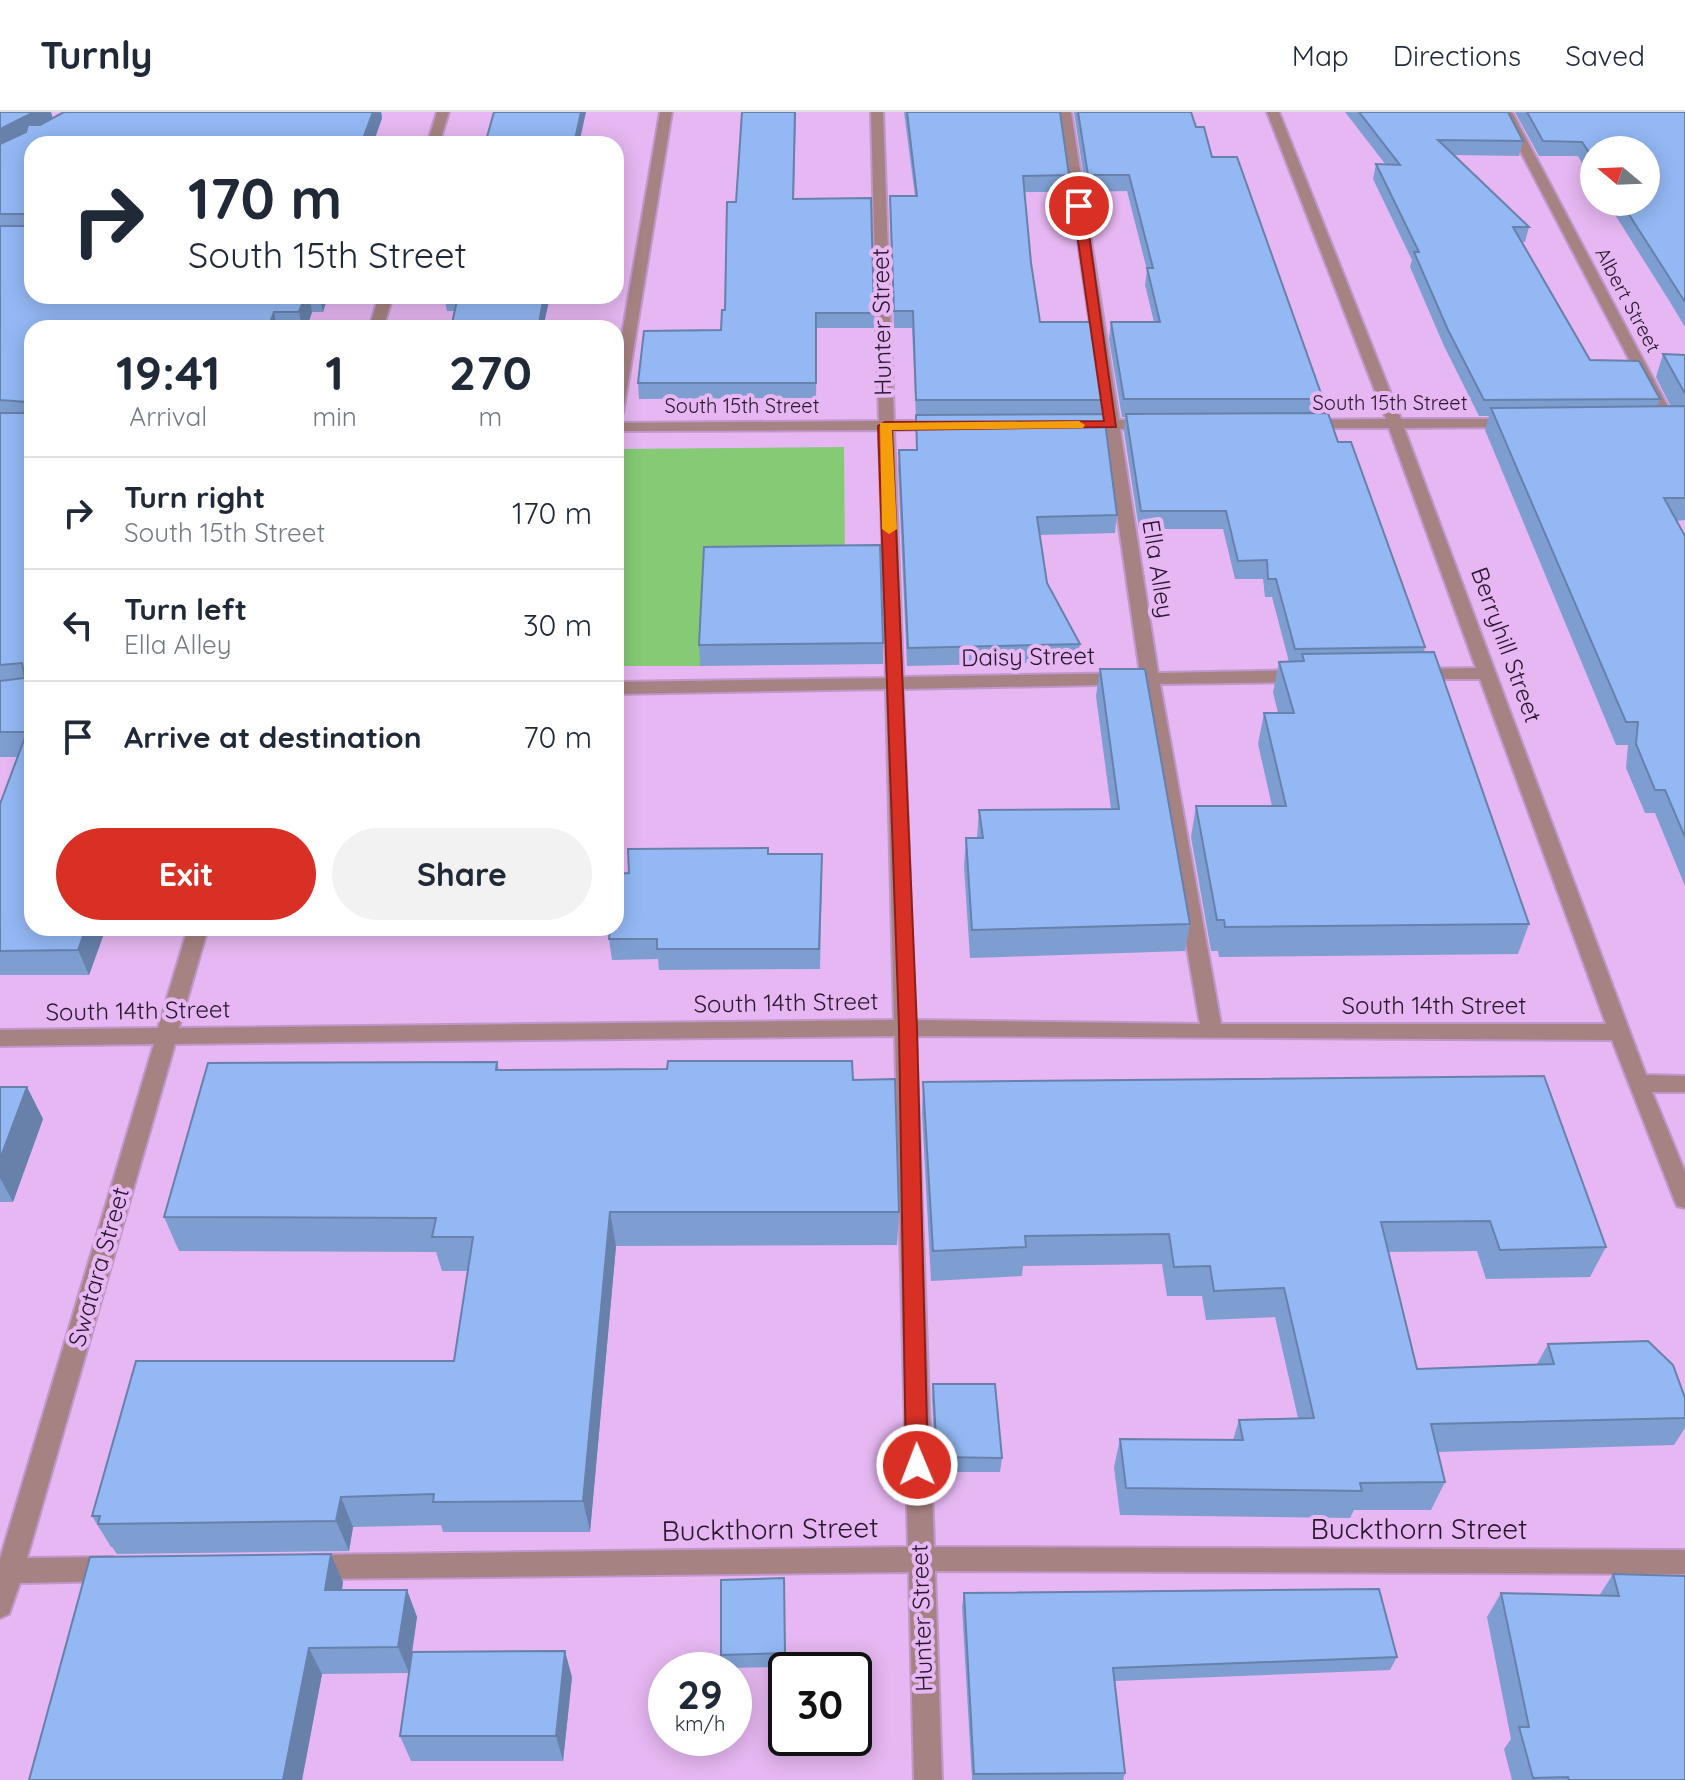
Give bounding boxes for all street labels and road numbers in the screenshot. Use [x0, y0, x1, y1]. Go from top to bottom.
street label: Albert Street [1590, 243, 1667, 357]
street label: Hunter Street [865, 248, 897, 396]
street label: South 15th Street [1313, 390, 1468, 415]
street label: South 15th Street [665, 393, 820, 418]
street label: Ella Alley [1136, 518, 1182, 620]
street label: Berryhill Street [1465, 563, 1549, 726]
street label: Daisy Street [961, 640, 1095, 672]
street label: South 14th Street [693, 985, 879, 1019]
street label: South 14th Street [1341, 990, 1527, 1020]
street label: South 14th Street [45, 993, 231, 1027]
street label: Swatara Street [61, 1184, 135, 1350]
street label: Buckthorn Street [661, 1509, 879, 1548]
street label: Buckthorn Street [1310, 1511, 1528, 1546]
street label: Hunter Street [903, 1544, 939, 1692]

